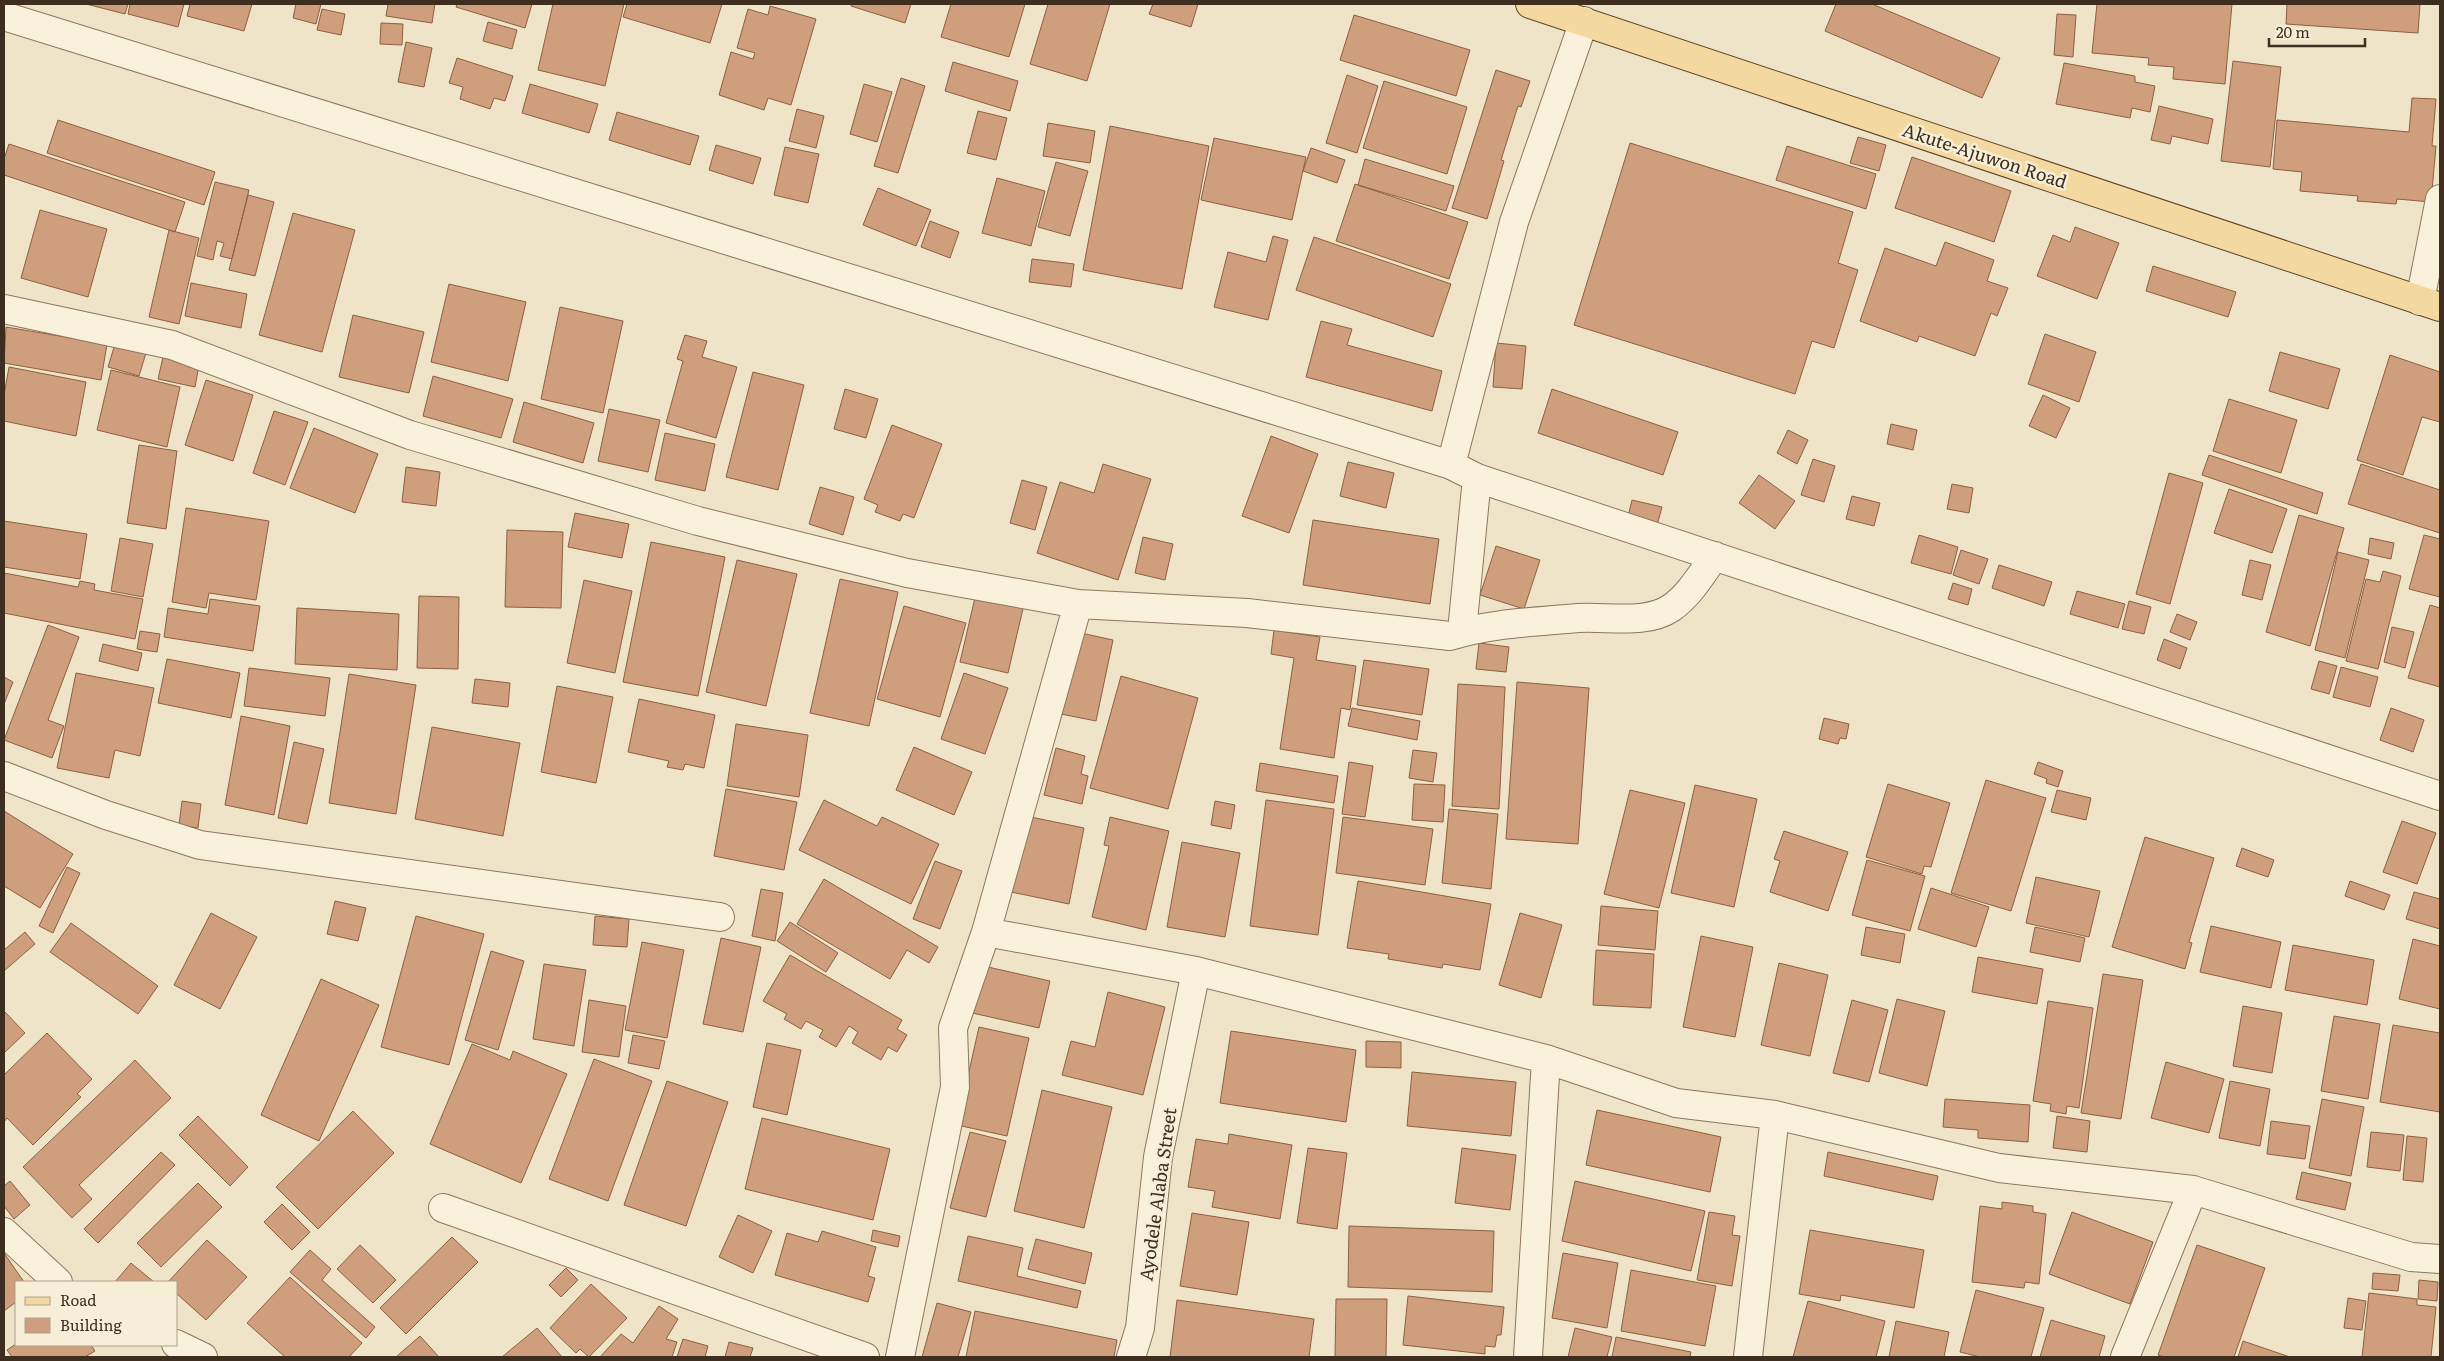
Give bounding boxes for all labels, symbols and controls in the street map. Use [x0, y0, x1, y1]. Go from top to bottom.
scale bar [2269, 15, 2365, 47]
text: 20 m [2276, 20, 2310, 43]
street label: Akute-Ajuwon Road [1899, 116, 2071, 194]
street label: Ayodele Alaba Street [1131, 1105, 1183, 1282]
legend [15, 1281, 178, 1346]
text: Road [60, 1288, 96, 1311]
text: Building [60, 1313, 122, 1336]

